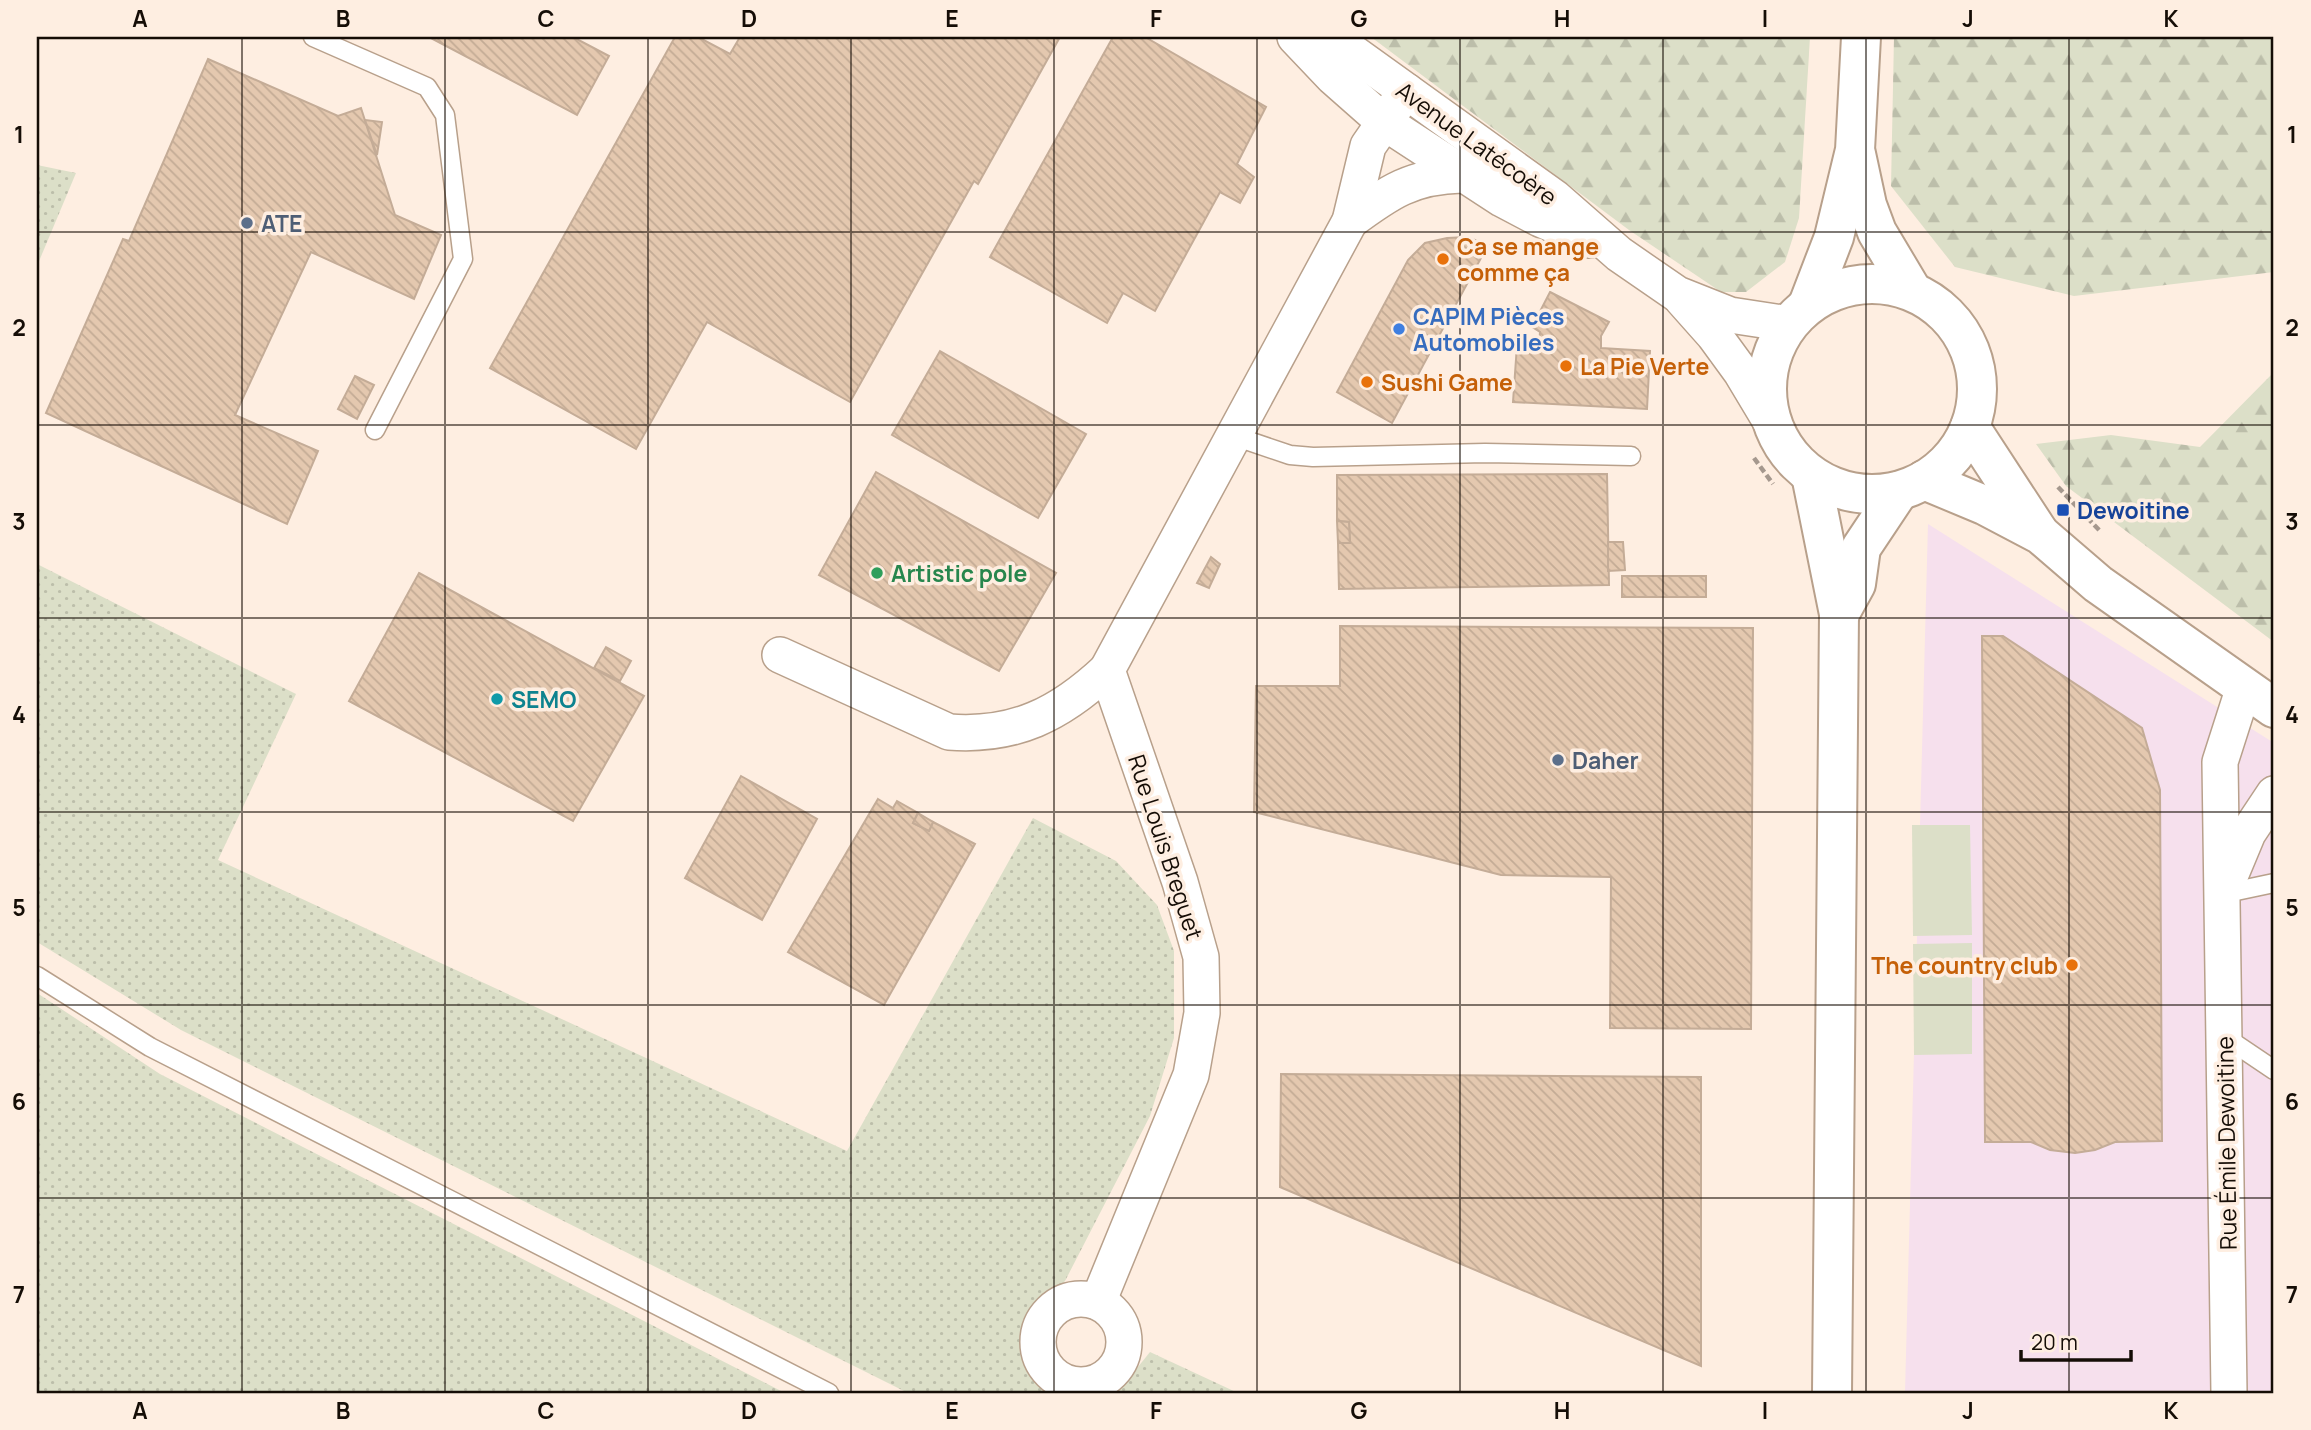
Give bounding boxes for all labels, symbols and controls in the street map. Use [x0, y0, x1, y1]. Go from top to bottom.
text: A [132, 2, 148, 34]
text: B [336, 2, 350, 34]
text: C [538, 2, 555, 34]
text: D [741, 2, 757, 34]
text: E [945, 2, 959, 34]
text: F [1150, 2, 1162, 34]
text: G [1351, 2, 1368, 34]
text: H [1554, 2, 1570, 34]
text: I [1762, 2, 1768, 34]
text: J [1962, 2, 1974, 34]
text: K [2164, 2, 2179, 34]
street label: Avenue Latécoère [1390, 74, 1564, 212]
text: 1 [14, 118, 24, 150]
text: 1 [2287, 118, 2297, 150]
place label: ATE [261, 207, 302, 239]
marker: ATE [239, 215, 255, 231]
place label: Ca se mange comme ça [1457, 230, 1599, 288]
marker: Ca se mange comme ça [1435, 251, 1451, 267]
place label: CAPIM Pièces Automobiles [1413, 300, 1565, 358]
text: 2 [12, 311, 26, 343]
text: 2 [2285, 311, 2299, 343]
marker: CAPIM Pièces Automobiles [1391, 321, 1407, 337]
place label: La Pie Verte [1580, 350, 1709, 382]
marker: La Pie Verte [1558, 358, 1574, 374]
place label: Sushi Game [1381, 366, 1513, 398]
marker: Sushi Game [1359, 374, 1375, 390]
place label: Dewoitine [2077, 494, 2190, 526]
marker: Dewoitine [2055, 502, 2071, 518]
text: 3 [12, 505, 26, 537]
text: 3 [2285, 505, 2299, 537]
place label: Artistic pole [891, 557, 1028, 589]
marker: Artistic pole [869, 565, 885, 581]
place label: SEMO [511, 683, 576, 715]
marker: SEMO [489, 691, 505, 707]
text: 4 [12, 698, 26, 730]
text: 4 [2285, 698, 2299, 730]
place label: Daher [1572, 744, 1639, 776]
street label: Rue Louis Breguet [1121, 750, 1211, 944]
marker: Daher [1550, 752, 1566, 768]
text: 5 [12, 891, 26, 923]
text: 5 [2285, 891, 2299, 923]
place label: The country club [1871, 949, 2058, 981]
marker: The country club [2064, 957, 2080, 973]
street label: Rue Émile Dewoitine [2208, 1036, 2244, 1250]
text: 6 [12, 1085, 26, 1117]
text: 6 [2285, 1085, 2299, 1117]
text: 7 [13, 1278, 25, 1310]
text: 7 [2286, 1278, 2298, 1310]
scale bar [2021, 1318, 2131, 1362]
text: 20 m [2031, 1328, 2078, 1356]
text: A [132, 1394, 148, 1426]
text: B [336, 1394, 350, 1426]
text: C [538, 1394, 555, 1426]
text: D [741, 1394, 757, 1426]
text: E [945, 1394, 959, 1426]
text: F [1150, 1394, 1162, 1426]
text: G [1351, 1394, 1368, 1426]
text: H [1554, 1394, 1570, 1426]
text: I [1762, 1394, 1768, 1426]
text: J [1962, 1394, 1974, 1426]
text: K [2164, 1394, 2179, 1426]

